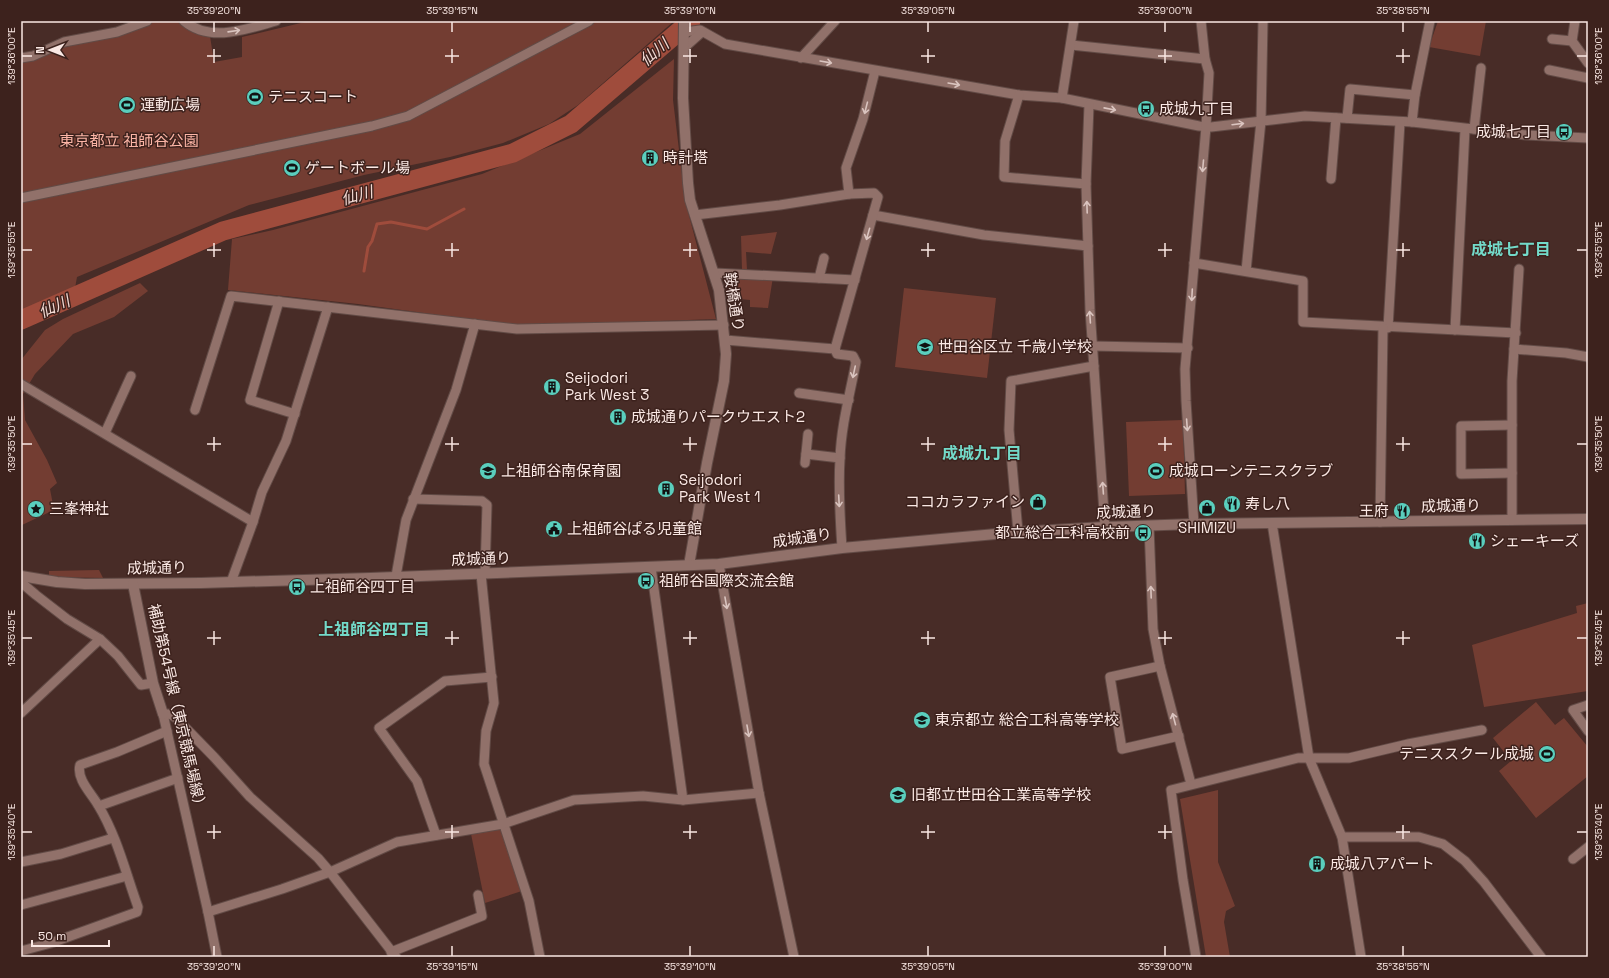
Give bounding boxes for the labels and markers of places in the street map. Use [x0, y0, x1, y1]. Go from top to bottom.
sports icon: テニスコート [245, 87, 265, 107]
place label: テニスコート [268, 87, 358, 106]
sports icon: 運動広場 [117, 95, 137, 115]
place label: 運動広場 [140, 95, 200, 114]
bus stop icon: 成城九丁目 [1136, 99, 1156, 119]
place label: 成城九丁目 [1159, 99, 1234, 118]
place label: 成城七丁目 [1476, 122, 1551, 141]
bus stop icon: 成城七丁目 [1554, 122, 1574, 142]
building icon: 時計塔 [640, 148, 660, 168]
place label: 時計塔 [663, 148, 708, 167]
sports icon: ゲートボール場 [282, 158, 302, 178]
place label: ゲートボール場 [305, 158, 410, 177]
school or university icon: 世田谷区立 千歳小学校 [915, 337, 935, 357]
place label: 世田谷区立 千歳小学校 [938, 337, 1092, 356]
place label: Seijodori Park West 3 [565, 368, 649, 404]
building icon: Seijodori Park West 3 [542, 377, 562, 397]
building icon: 成城通りパークウエスト2 [608, 407, 628, 427]
place label: 成城通りパークウエスト2 [631, 407, 805, 426]
school or university icon: 上祖師谷南保育園 [478, 461, 498, 481]
place label: 上祖師谷南保育園 [501, 461, 621, 480]
sports icon: 成城ローンテニスクラブ [1146, 461, 1166, 481]
place label: 成城ローンテニスクラブ [1169, 461, 1333, 480]
place label: Seijodori Park West 1 [679, 470, 761, 506]
building icon: Seijodori Park West 1 [656, 479, 676, 499]
place label: ココカラファイン [905, 492, 1025, 511]
shop icon: ココカラファイン [1028, 492, 1048, 512]
restaurant icon: 寿し八 [1222, 494, 1242, 514]
place label: 寿し八 [1245, 494, 1290, 513]
shop icon: SHIMIZU [1197, 498, 1217, 518]
place icon: 三峯神社 [26, 499, 46, 519]
place label: 三峯神社 [49, 499, 109, 518]
place label: 王府 [1359, 501, 1389, 520]
restaurant icon: 王府 [1392, 501, 1412, 521]
place label: SHIMIZU [1178, 518, 1236, 537]
public building icon: 上祖師谷ぱる児童館 [544, 519, 564, 539]
place label: 上祖師谷ぱる児童館 [567, 519, 702, 538]
place label: 都立総合工科高校前 [995, 523, 1130, 542]
bus stop icon: 都立総合工科高校前 [1133, 523, 1153, 543]
restaurant icon: シェーキーズ [1467, 531, 1487, 551]
place label: シェーキーズ [1490, 531, 1579, 550]
bus stop icon: 祖師谷国際交流会館 [636, 571, 656, 591]
place label: 祖師谷国際交流会館 [659, 571, 794, 590]
bus stop icon: 上祖師谷四丁目 [287, 577, 307, 597]
place label: 上祖師谷四丁目 [310, 577, 415, 596]
school or university icon: 東京都立 総合工科高等学校 [912, 710, 932, 730]
place label: 東京都立 総合工科高等学校 [935, 710, 1119, 729]
place label: テニススクール成城 [1399, 744, 1534, 763]
sports icon: テニススクール成城 [1537, 744, 1557, 764]
school or university icon: 旧都立世田谷工業高等学校 [888, 785, 908, 805]
place label: 旧都立世田谷工業高等学校 [911, 785, 1091, 804]
building icon: 成城八アパート [1307, 854, 1327, 874]
place label: 成城八アパート [1330, 854, 1435, 873]

